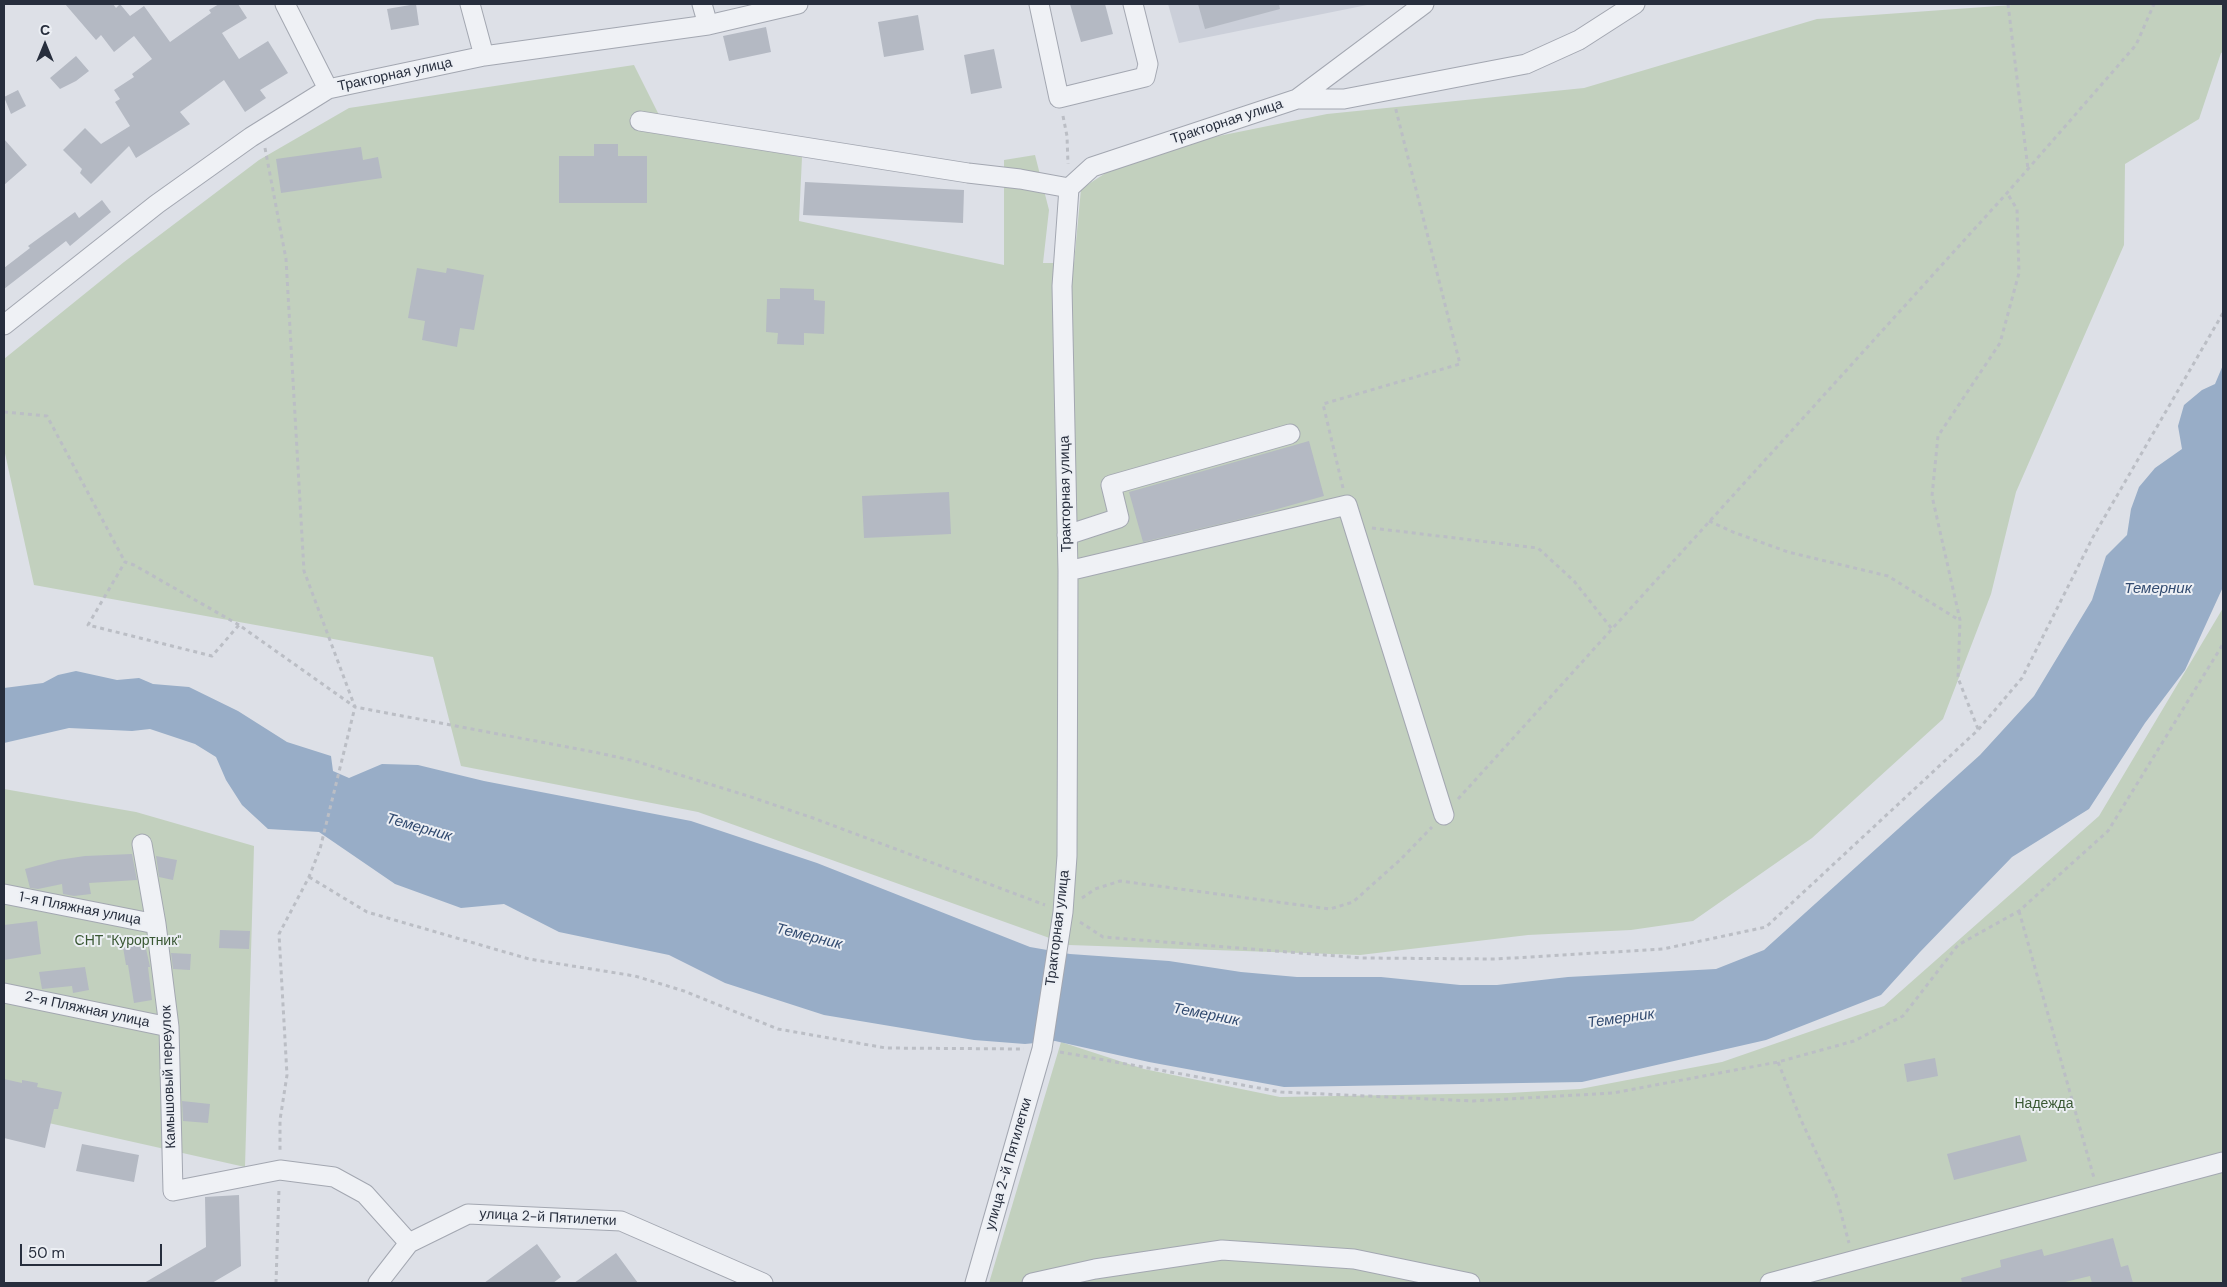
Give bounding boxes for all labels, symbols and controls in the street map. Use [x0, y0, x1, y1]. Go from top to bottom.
north arrow [20, 20, 70, 70]
text: С [40, 21, 50, 39]
street label: Тракторная улица [336, 55, 454, 95]
street label: Тракторная улица [1169, 96, 1285, 148]
street label: Тракторная улица [1057, 435, 1075, 553]
water label: Темерник [2124, 580, 2192, 598]
water label: Темерник [384, 810, 454, 846]
street label: Тракторная улица [1043, 869, 1073, 987]
street label: 1-я Пляжная улица [18, 889, 142, 929]
water label: Темерник [774, 920, 844, 954]
park label: СНТ "Курортник" [75, 933, 181, 949]
street label: 2-я Пляжная улица [23, 989, 151, 1031]
water label: Темерник [1171, 1000, 1241, 1030]
street label: Камышовый переулок [158, 1005, 180, 1149]
water label: Темерник [1586, 1005, 1656, 1033]
street label: улица 2-й Пятилетки [982, 1096, 1036, 1232]
park label: Надежда [2014, 1096, 2074, 1112]
street label: улица 2-й Пятилетки [479, 1206, 617, 1230]
scale bar [22, 1234, 165, 1266]
text: 50 m [28, 1243, 65, 1263]

